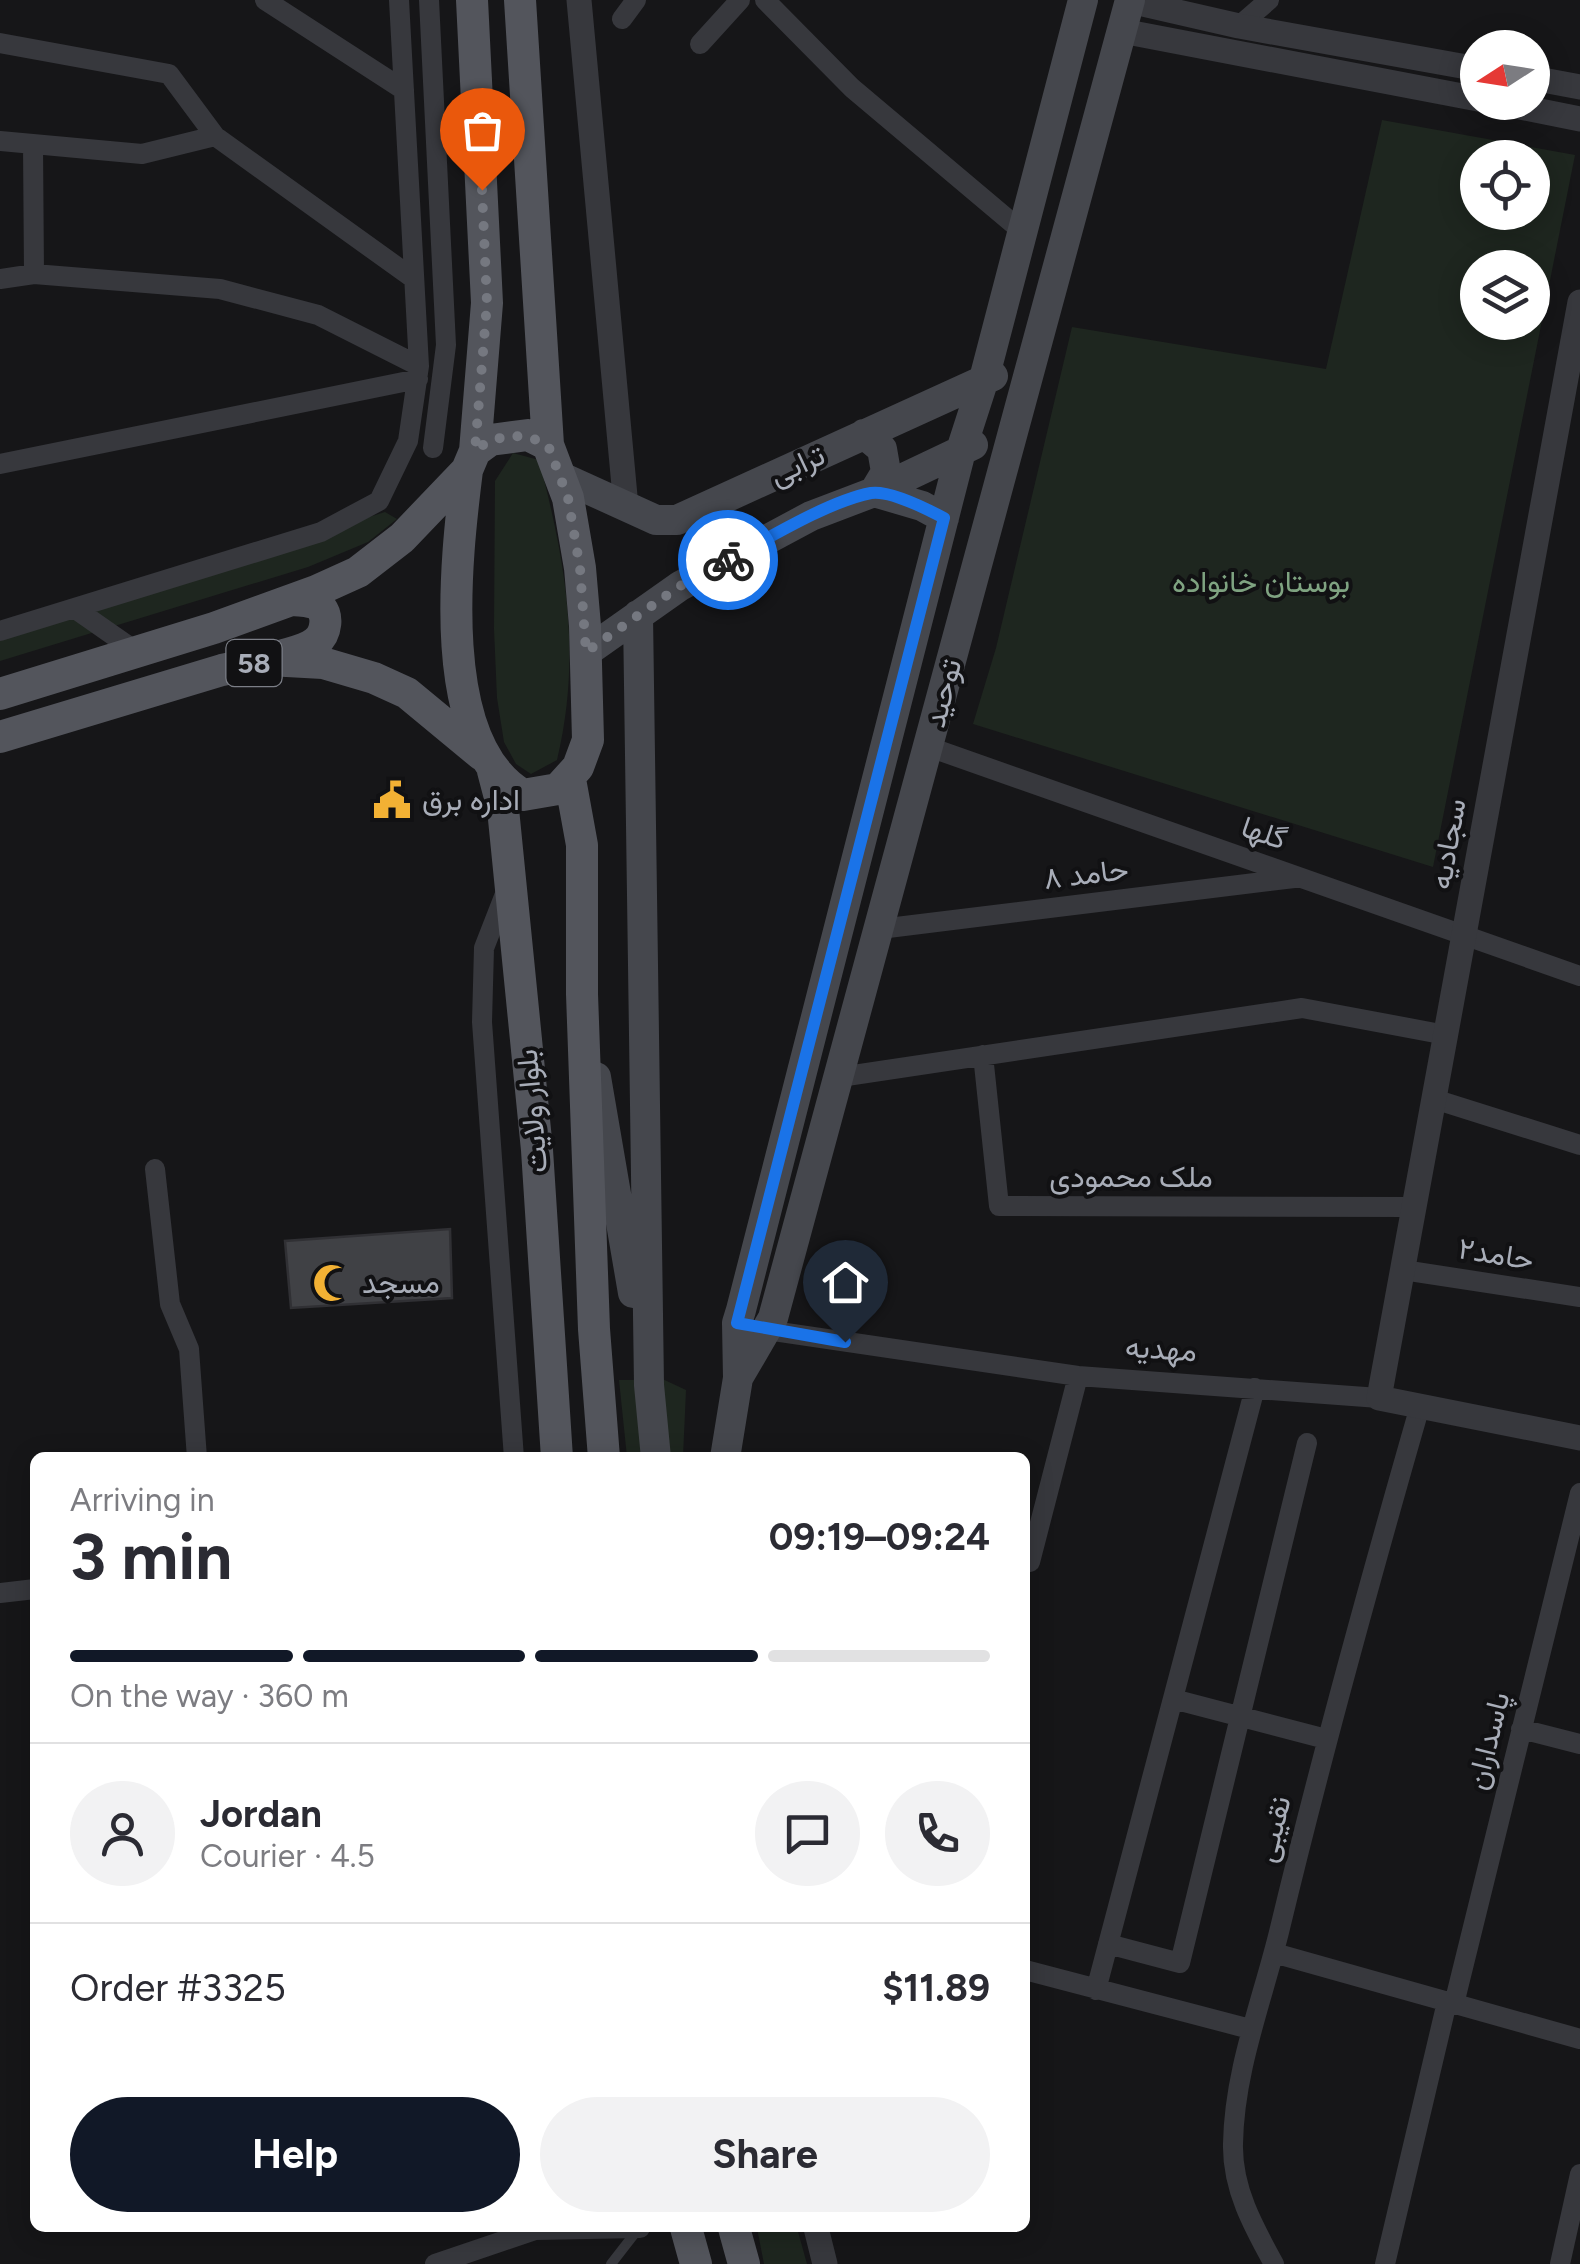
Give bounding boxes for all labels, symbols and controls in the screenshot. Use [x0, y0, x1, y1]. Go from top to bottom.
north arrow [1460, 30, 1550, 120]
map controls [1460, 30, 1550, 340]
pin [440, 88, 525, 191]
icon: bag [455, 103, 510, 158]
button: locate [1460, 140, 1550, 230]
button: layers [1460, 250, 1550, 340]
street label: ترابی [763, 436, 830, 493]
courier [678, 510, 778, 610]
icon: bike [701, 533, 756, 588]
park label: بوستان خانواده [1172, 563, 1350, 600]
road number: 58 [226, 640, 282, 686]
street label: توحید [916, 655, 969, 731]
public building icon: اداره برق [371, 779, 413, 821]
place label: اداره برق [422, 781, 520, 818]
street label: سجادیه [1421, 796, 1474, 892]
street label: گلها [1237, 808, 1292, 857]
street label: حامد ۸ [1042, 850, 1130, 897]
street label: بلوار ولایت [508, 1048, 555, 1174]
street label: ملک محمودی [1049, 1158, 1213, 1195]
street label: حامد۲ [1456, 1229, 1536, 1278]
pin [803, 1240, 888, 1343]
icon: home [818, 1255, 873, 1310]
mosque icon: مسجد [311, 1262, 353, 1304]
place label: مسجد [362, 1264, 440, 1301]
street label: مهدیه [1124, 1328, 1198, 1369]
text: Arriving in [70, 1481, 215, 1519]
text: 09:19–09:24 [769, 1514, 990, 1560]
text: 3 min [70, 1517, 232, 1595]
text: On the way · 360 m [70, 1677, 349, 1715]
street label: پاسداران [1458, 1688, 1519, 1794]
button: person [70, 1781, 175, 1886]
button: chat [755, 1781, 860, 1886]
button: phone [885, 1781, 990, 1886]
text: Jordan [200, 1791, 322, 1837]
street label: نقیبی [1246, 1792, 1299, 1866]
text: Courier · 4.5 [200, 1837, 375, 1875]
text: Order #3325 [70, 1965, 286, 2011]
text: $11.89 [882, 1965, 990, 2011]
button: Help [70, 2097, 520, 2212]
button: Share [540, 2097, 990, 2212]

